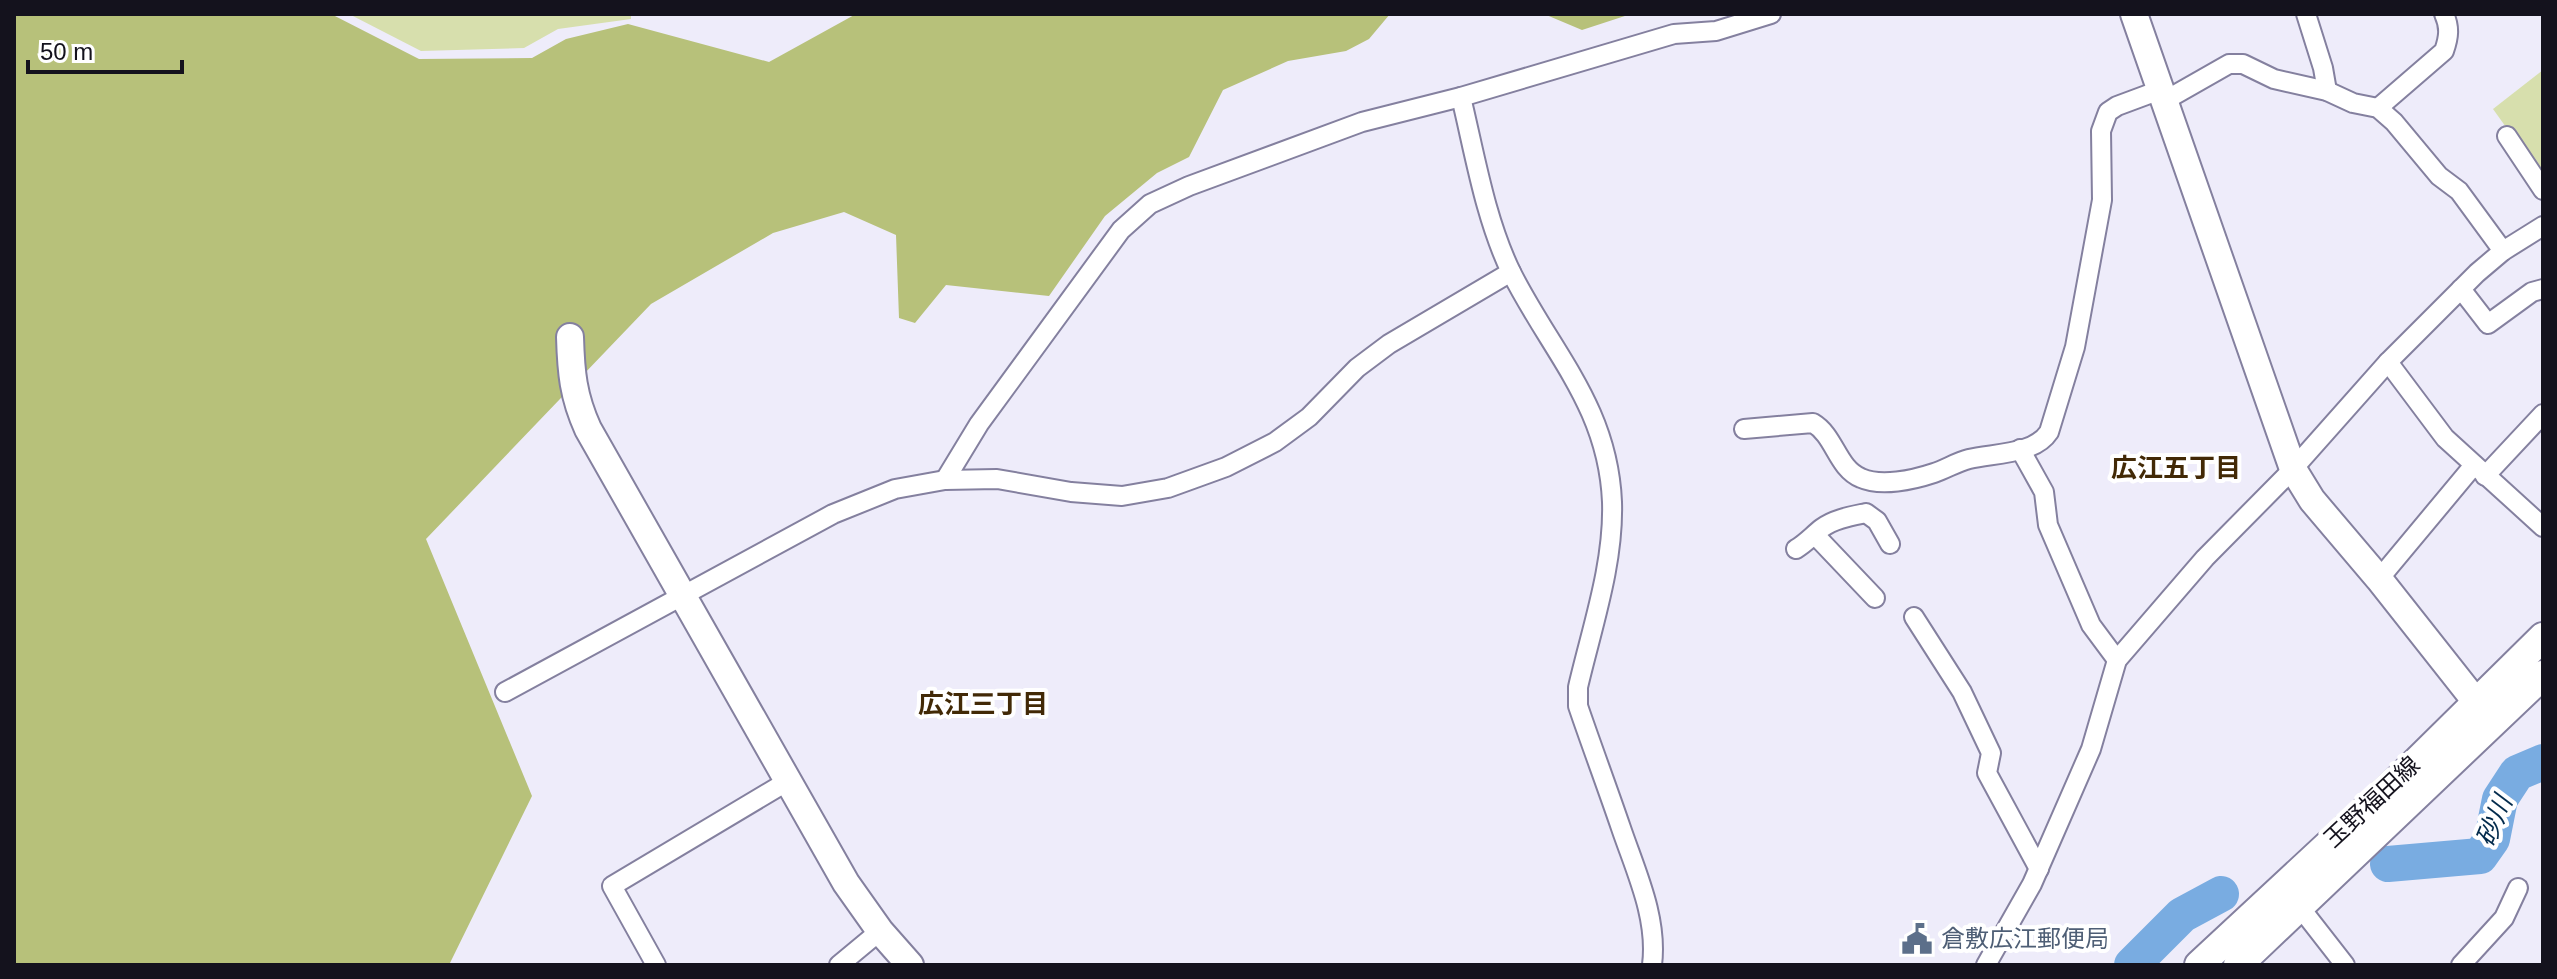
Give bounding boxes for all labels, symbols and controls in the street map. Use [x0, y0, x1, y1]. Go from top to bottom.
scale bar [28, 24, 182, 74]
text: 50 m [40, 38, 93, 65]
district label: 広江五丁目 [2111, 453, 2241, 483]
district label: 広江三丁目 [918, 689, 1048, 719]
street label: 玉野福田線 [2319, 751, 2425, 852]
water label: 砂川 [2470, 788, 2519, 851]
public building icon: 倉敷広江郵便局 [1900, 922, 1934, 956]
place label: 倉敷広江郵便局 [1941, 925, 2109, 952]

